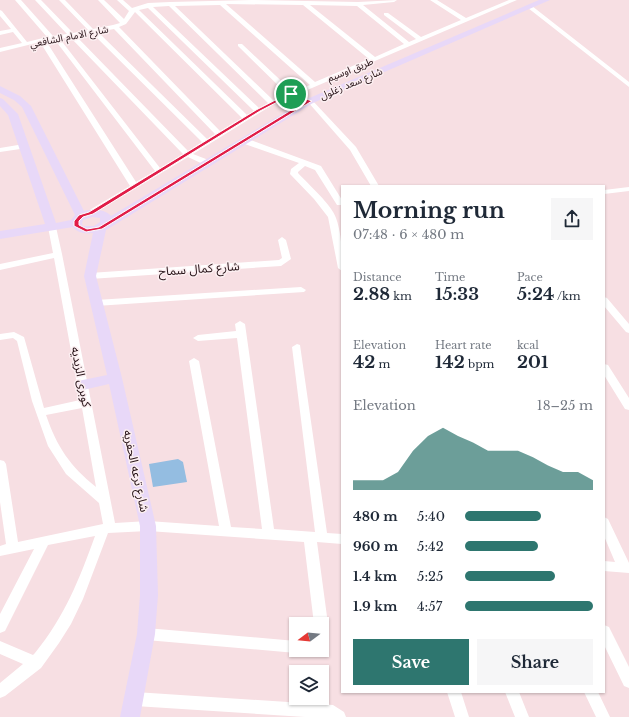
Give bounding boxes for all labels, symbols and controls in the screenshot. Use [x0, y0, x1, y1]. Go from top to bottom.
street label: شارع الامام الشافعي [29, 22, 110, 52]
street label: طريق اوسيم [325, 54, 376, 85]
street label: شارع سعد زغلول [318, 64, 385, 103]
pin [274, 77, 308, 111]
icon: arrive [280, 83, 302, 105]
text: Morning run [353, 197, 505, 224]
button: share [551, 198, 593, 240]
text: 07:48 · 6 × 480 m [353, 226, 464, 243]
street label: شارع كمال سماح [158, 258, 240, 281]
text: Distance [353, 270, 402, 284]
text: Time [435, 270, 465, 284]
text: Pace [517, 270, 543, 284]
text: 2.88 [353, 284, 390, 305]
text: 15:33 [435, 284, 479, 305]
text: 5:24 [517, 284, 554, 305]
text: km [390, 289, 412, 303]
text: /km [554, 289, 581, 303]
text: Elevation [353, 338, 406, 352]
text: Heart rate [435, 338, 492, 352]
text: kcal [517, 338, 539, 352]
street label: كوبرى الزيديه [68, 346, 95, 409]
text: 42 [353, 352, 375, 373]
text: 142 [435, 352, 465, 373]
text: 201 [517, 352, 548, 373]
text: m [375, 357, 390, 371]
text: bpm [465, 357, 494, 371]
text: Elevation [353, 397, 416, 414]
text: 18–25 m [537, 397, 593, 414]
street label: شارع ترعه الحفريه [119, 428, 153, 514]
text: 480 m [353, 508, 398, 525]
text: 5:40 [417, 508, 445, 525]
text: 960 m [353, 538, 398, 555]
text: 5:42 [417, 538, 444, 555]
text: 1.4 km [353, 568, 397, 585]
text: 5:25 [417, 568, 443, 585]
text: 1.9 km [353, 598, 397, 615]
text: 4:57 [417, 598, 442, 615]
north arrow [289, 617, 329, 657]
map controls [289, 617, 329, 705]
button: Save [353, 639, 469, 685]
button: Share [477, 639, 593, 685]
button: layers [289, 665, 329, 705]

